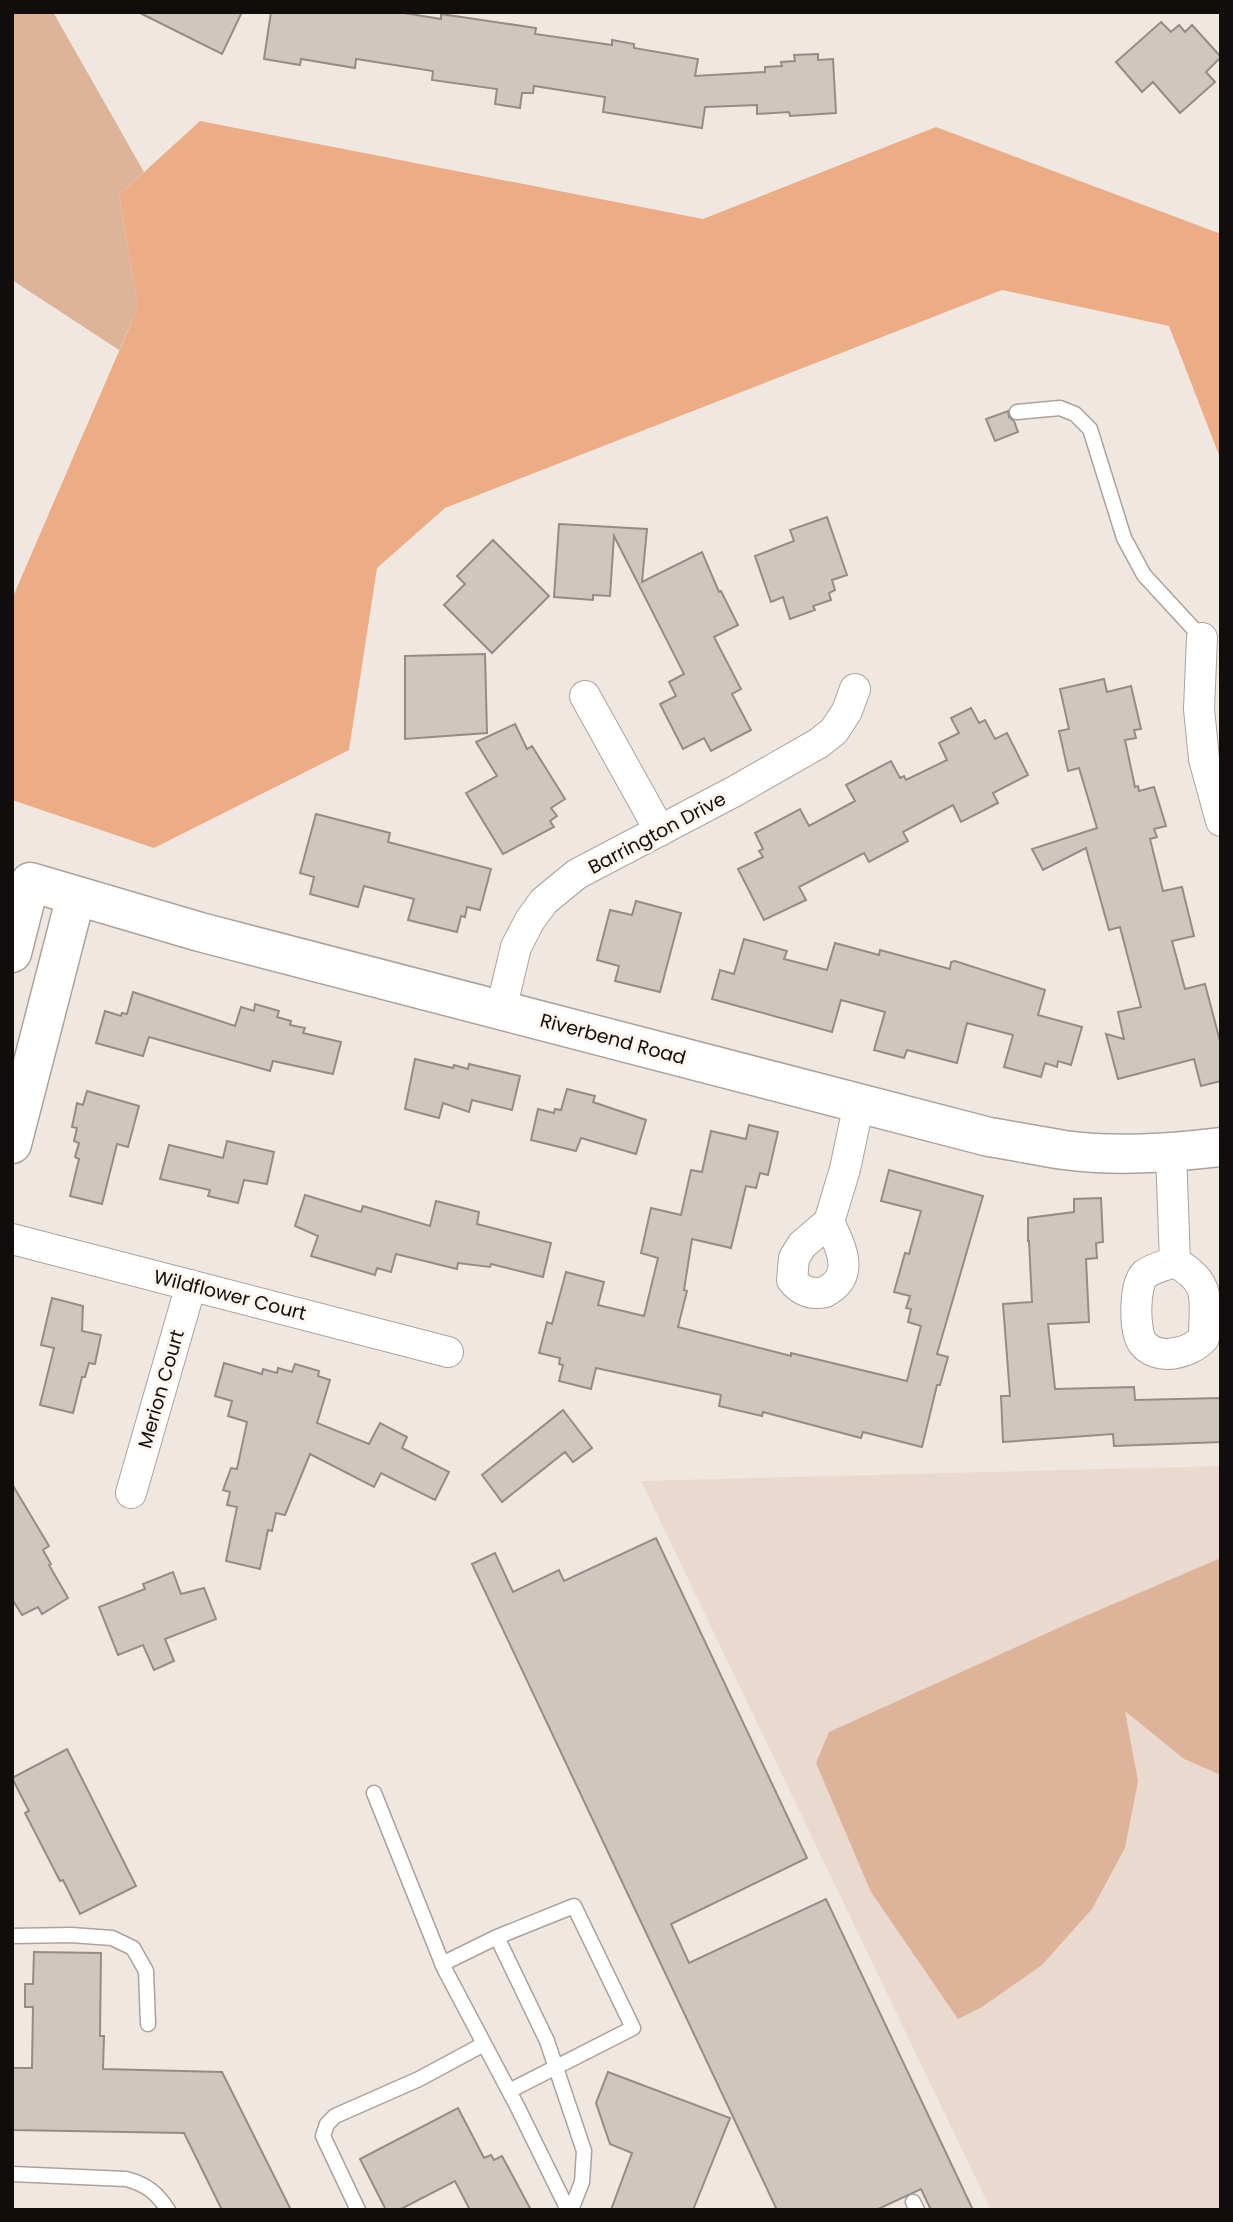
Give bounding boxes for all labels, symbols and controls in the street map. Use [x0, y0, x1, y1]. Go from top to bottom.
street label: Barrington Drive [583, 785, 731, 881]
street label: Riverbend Road [537, 1007, 689, 1071]
street label: Wildflower Court [151, 1263, 309, 1327]
street label: Merion Court [131, 1326, 191, 1452]

